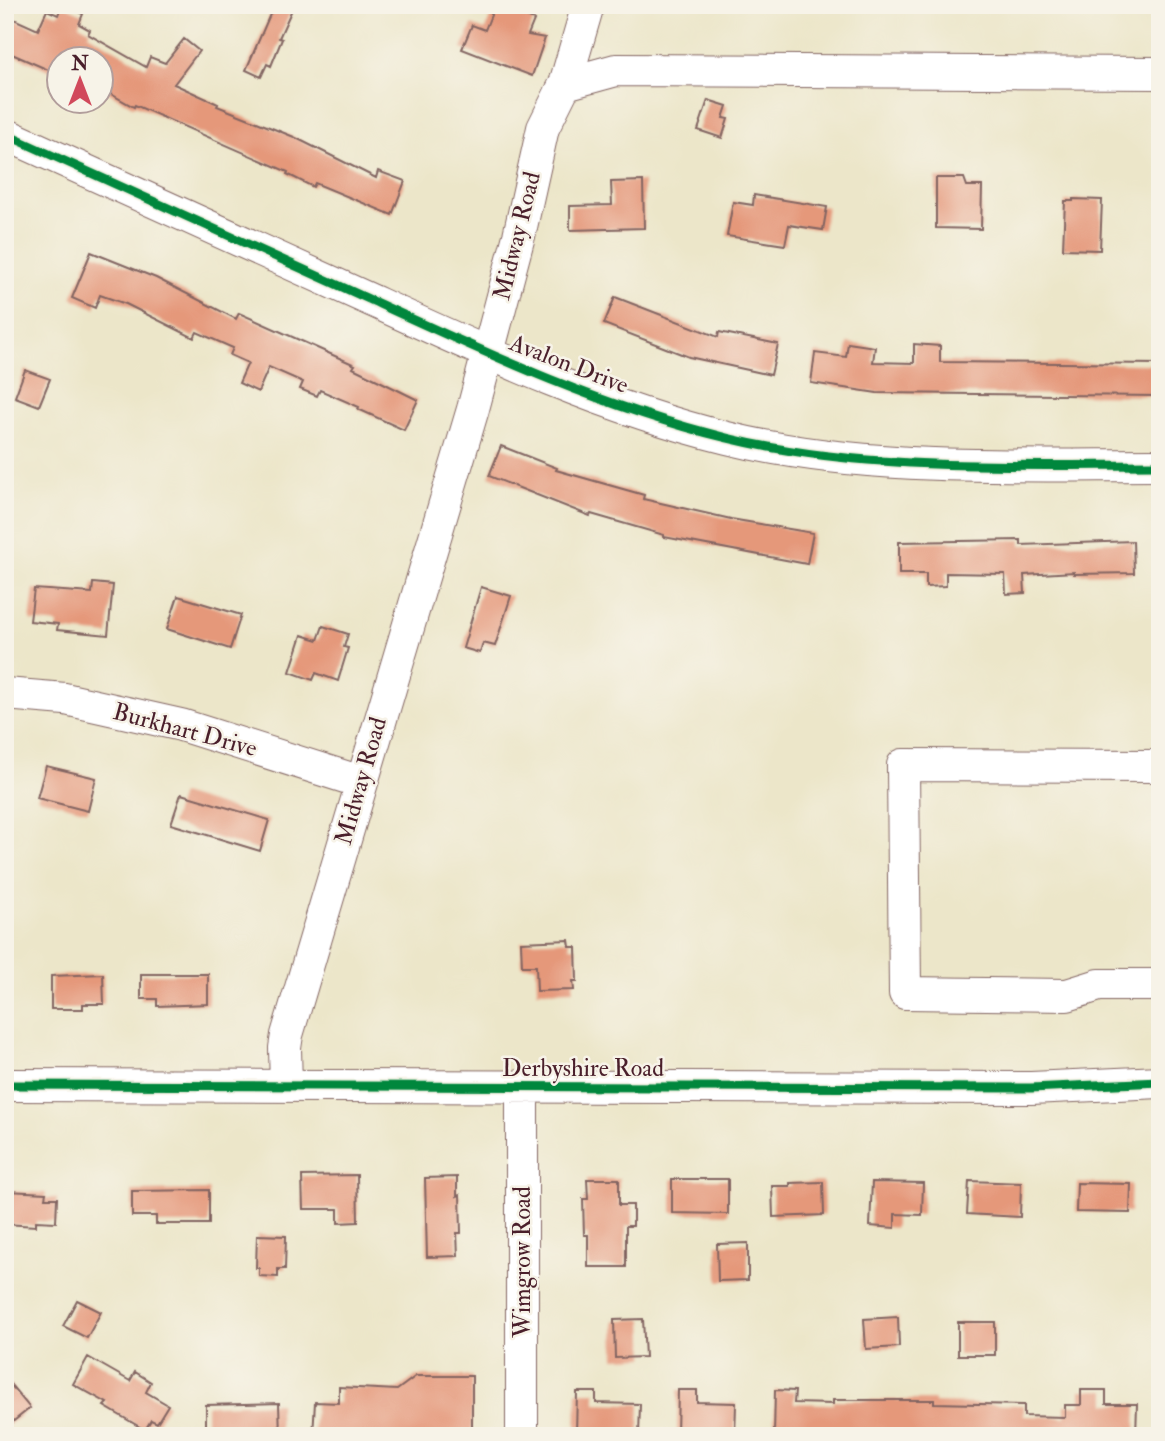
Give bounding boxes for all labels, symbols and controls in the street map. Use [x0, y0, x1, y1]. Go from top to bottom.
north arrow [46, 46, 116, 116]
text: N [70, 52, 89, 76]
street label: Midway Road [486, 168, 548, 303]
street label: Avalon Drive [504, 327, 633, 401]
street label: Burkhart Drive [110, 696, 260, 764]
street label: Midway Road [328, 713, 394, 848]
street label: Derbyshire Road [502, 1053, 664, 1084]
street label: Wimgrow Road [507, 1186, 538, 1339]

